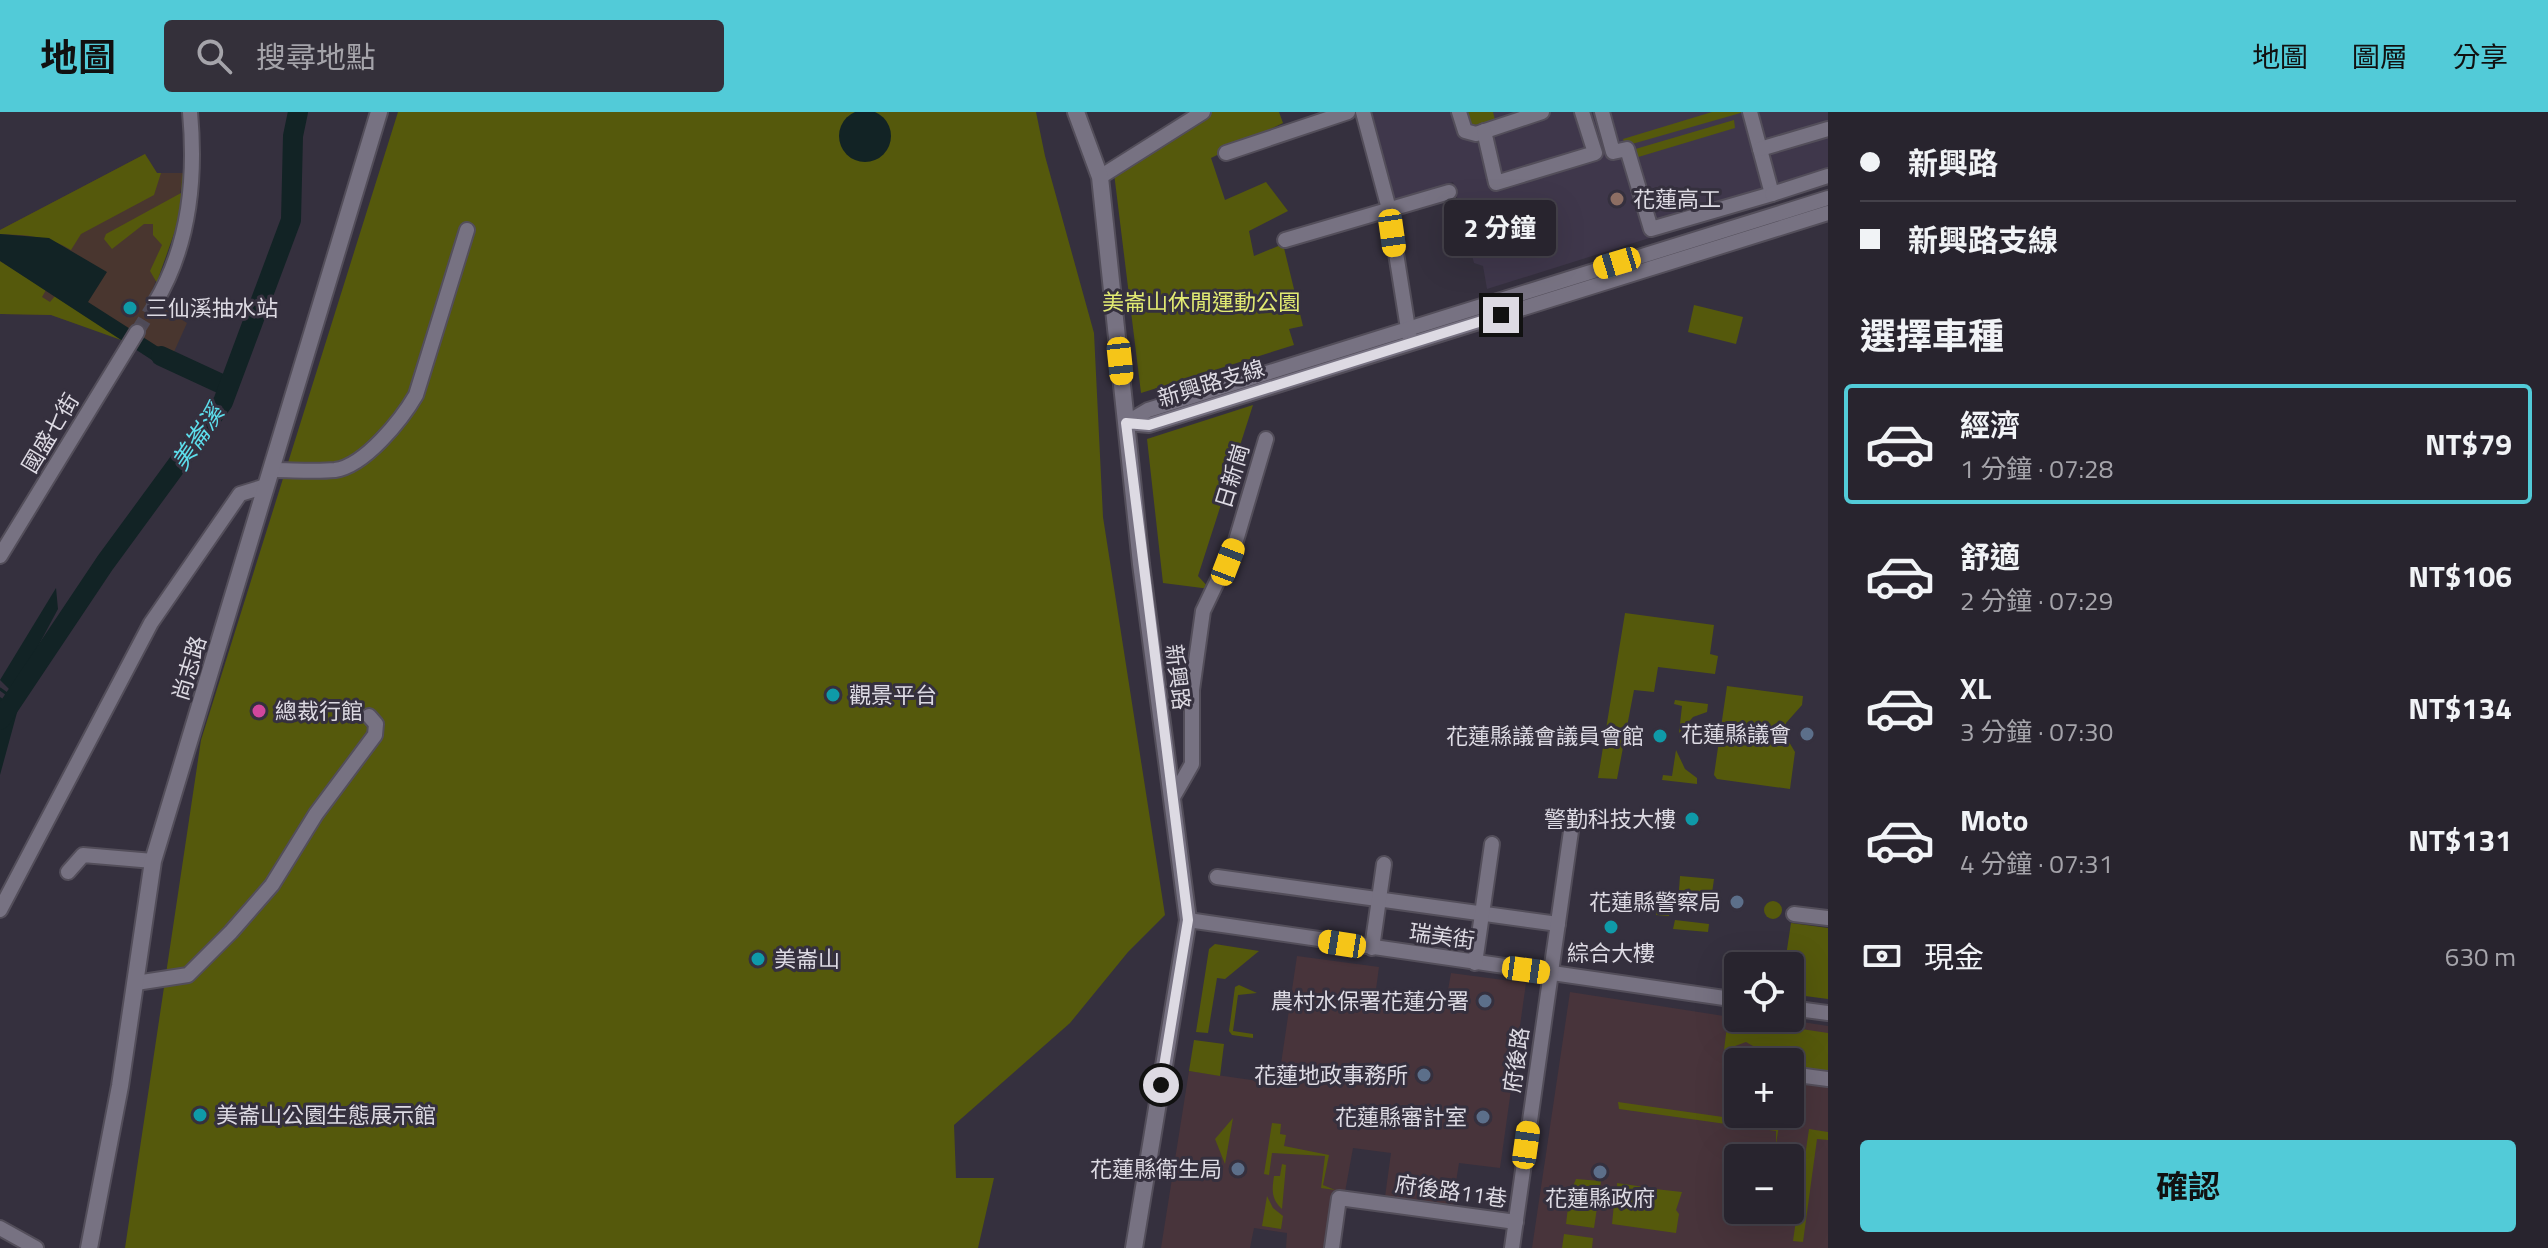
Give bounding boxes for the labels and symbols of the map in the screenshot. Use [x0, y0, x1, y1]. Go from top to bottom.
place label: 花蓮高工 [1633, 182, 1721, 216]
marker: 花蓮高工 [1608, 190, 1626, 208]
callout: 2 分鐘 [1445, 199, 1557, 255]
car [1377, 208, 1407, 258]
car [1591, 245, 1643, 281]
park label: 美崙山休閒運動公園 [1102, 285, 1300, 319]
place label: 三仙溪抽水站 [146, 291, 278, 325]
route end [1483, 297, 1519, 333]
marker: 三仙溪抽水站 [121, 299, 139, 317]
car [1106, 336, 1134, 386]
street label: 新興路支線 [1153, 351, 1269, 415]
street label: 國盛七街 [13, 387, 87, 479]
water label: 美崙溪 [162, 395, 234, 477]
street label: 日新崗 [1206, 439, 1258, 513]
car [1208, 535, 1248, 589]
street label: 尚志路 [163, 631, 215, 705]
street label: 新興路 [1157, 642, 1199, 712]
place label: 觀景平台 [849, 678, 937, 712]
marker: 觀景平台 [824, 686, 842, 704]
place label: 總裁行館 [275, 694, 363, 728]
marker: 總裁行館 [250, 702, 268, 720]
place label: 花蓮縣議會 [1681, 717, 1791, 751]
place label: 花蓮縣議會議員會館 [1446, 719, 1644, 753]
marker: 花蓮縣議會 [1798, 725, 1816, 743]
marker: 花蓮縣議會議員會館 [1651, 727, 1669, 745]
place label: 警勤科技大樓 [1544, 802, 1676, 836]
marker: 警勤科技大樓 [1683, 810, 1701, 828]
place label: 花蓮縣警察局 [1589, 885, 1721, 919]
marker: 花蓮縣警察局 [1728, 893, 1746, 911]
street label: 瑞美街 [1407, 915, 1477, 957]
marker: 綜合大樓 [1602, 918, 1620, 936]
car [1316, 928, 1368, 960]
place label: 綜合大樓 [1567, 936, 1655, 970]
place label: 美崙山 [774, 942, 840, 976]
marker: 美崙山 [749, 950, 767, 968]
car [1501, 955, 1551, 985]
place label: 農村水保署花蓮分署 [1271, 984, 1469, 1018]
marker: 農村水保署花蓮分署 [1476, 992, 1494, 1010]
street label: 府後路 [1495, 1025, 1537, 1095]
place label: 花蓮地政事務所 [1254, 1058, 1408, 1092]
marker: 花蓮地政事務所 [1415, 1066, 1433, 1084]
route start [1143, 1067, 1179, 1103]
place label: 美崙山公園生態展示館 [216, 1098, 436, 1132]
place label: 花蓮縣審計室 [1335, 1100, 1467, 1134]
marker: 美崙山公園生態展示館 [191, 1106, 209, 1124]
marker: 花蓮縣審計室 [1474, 1108, 1492, 1126]
car [1511, 1120, 1541, 1170]
place label: 花蓮縣衛生局 [1090, 1152, 1222, 1186]
marker: 花蓮縣衛生局 [1229, 1160, 1247, 1178]
marker: 花蓮縣政府 [1591, 1163, 1609, 1181]
street label: 府後路11巷 [1393, 1166, 1509, 1216]
place label: 花蓮縣政府 [1545, 1181, 1655, 1215]

